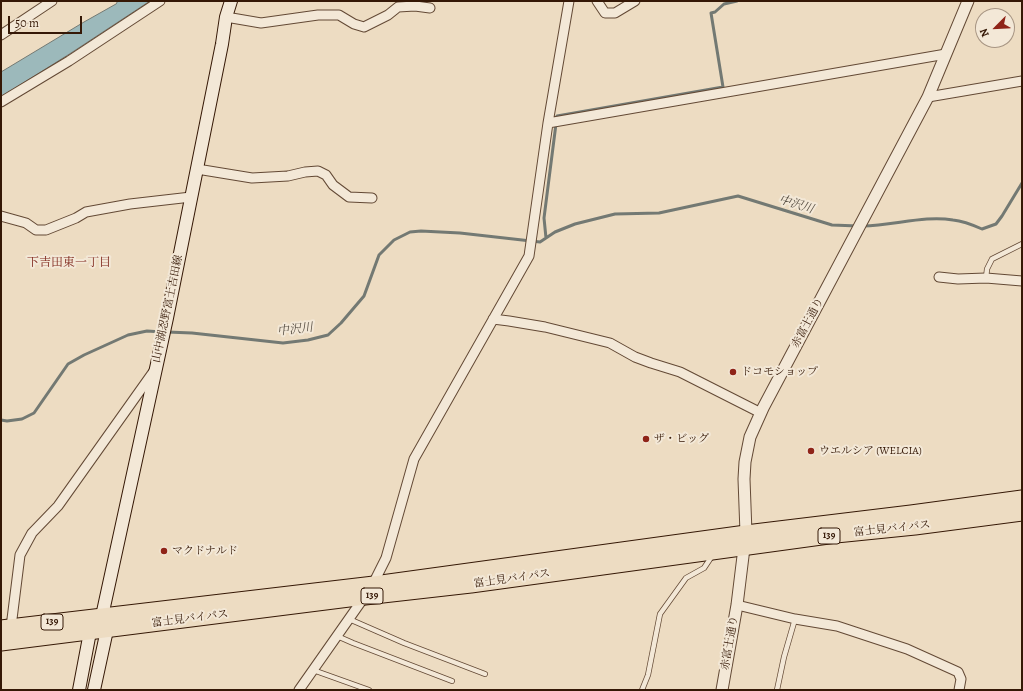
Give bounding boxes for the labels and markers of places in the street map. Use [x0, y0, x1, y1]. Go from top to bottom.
place label: ドコモショップ [741, 365, 818, 379]
marker: ドコモショップ [728, 367, 738, 377]
place label: ザ・ビッグ [654, 432, 709, 446]
marker: ザ・ビッグ [641, 434, 651, 444]
place label: ウエルシア (WELCIA) [819, 444, 922, 458]
marker: ウエルシア (WELCIA) [806, 446, 816, 456]
place label: マクドナルド [172, 544, 238, 558]
marker: マクドナルド [159, 546, 169, 556]

